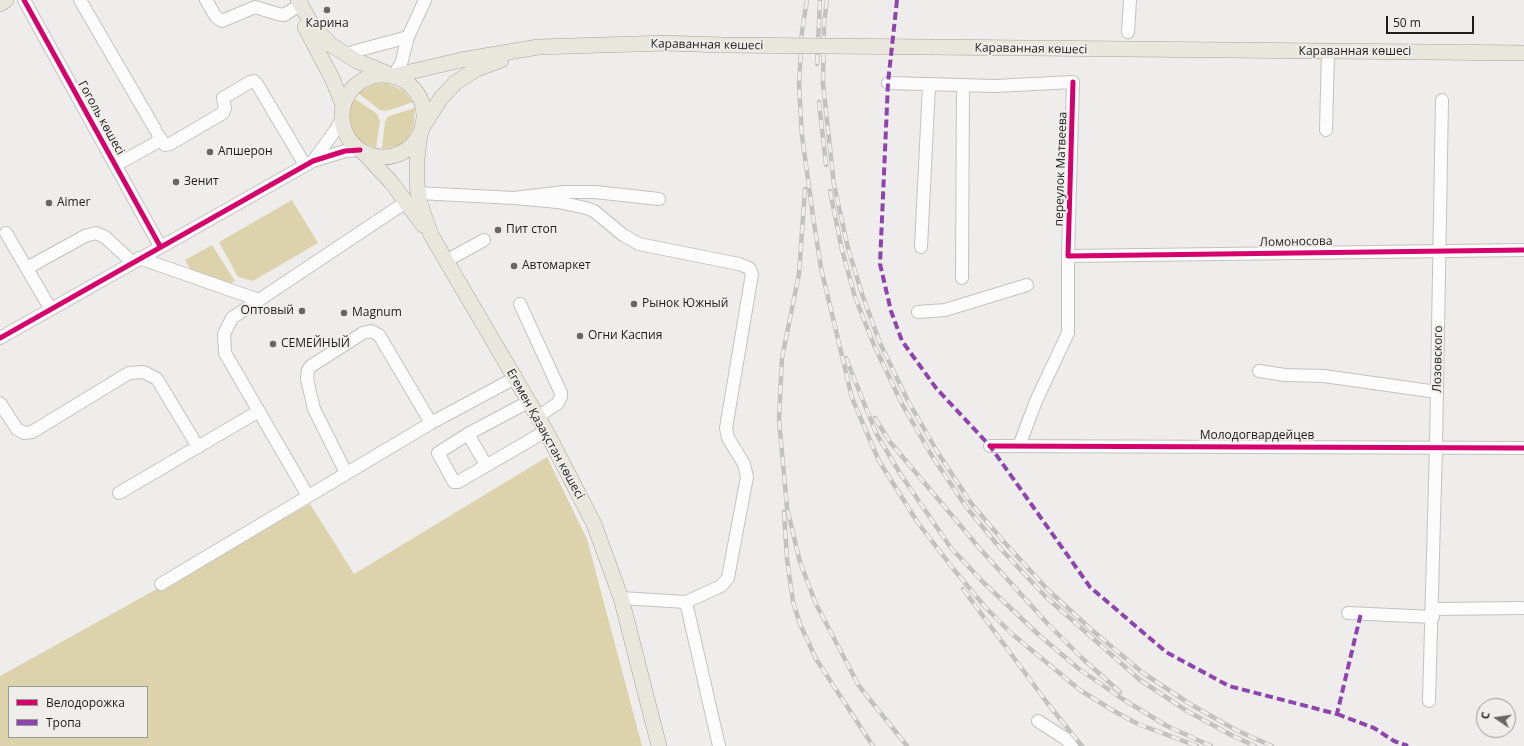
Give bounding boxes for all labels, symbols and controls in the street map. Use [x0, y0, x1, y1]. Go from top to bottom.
marker: Карина [322, 5, 332, 15]
scale bar [1388, 8, 1476, 34]
text: 50 m [1393, 14, 1421, 31]
place label: Карина [305, 17, 349, 31]
street label: Караванная көшесі [650, 37, 764, 53]
street label: Караванная көшесі [974, 41, 1088, 57]
street label: Караванная көшесі [1299, 45, 1411, 59]
street label: Гоголь көшесі [75, 78, 127, 158]
street label: переулок Матвеева [1052, 111, 1070, 227]
place label: Апшерон [218, 145, 273, 159]
marker: Апшерон [205, 147, 215, 157]
place label: Зенит [184, 175, 219, 189]
marker: Зенит [171, 177, 181, 187]
place label: Aimer [57, 196, 90, 210]
marker: Aimer [44, 198, 54, 208]
place label: Пит стоп [506, 223, 557, 237]
marker: Пит стоп [493, 225, 503, 235]
street label: Ломоносова [1259, 234, 1333, 250]
place label: Автомаркет [522, 259, 591, 273]
marker: Автомаркет [509, 261, 519, 271]
place label: Рынок Южный [642, 297, 728, 311]
marker: Рынок Южный [629, 299, 639, 309]
place label: Оптовый [241, 304, 294, 318]
marker: Оптовый [297, 306, 307, 316]
place label: Magnum [352, 306, 402, 320]
marker: Magnum [339, 308, 349, 318]
street label: Лозовского [1430, 325, 1446, 393]
place label: Огни Каспия [588, 329, 662, 343]
marker: Огни Каспия [575, 331, 585, 341]
place label: СЕМЕЙНЫЙ [281, 337, 350, 351]
marker: СЕМЕЙНЫЙ [268, 339, 278, 349]
street label: Егемен Қазақстан көшесі [503, 366, 587, 502]
street label: Молодогвардейцев [1200, 429, 1314, 443]
legend [8, 686, 148, 738]
text: Велодорожка [46, 694, 125, 711]
north arrow [1476, 698, 1516, 738]
text: С [1477, 710, 1493, 721]
text: Тропа [46, 714, 81, 731]

